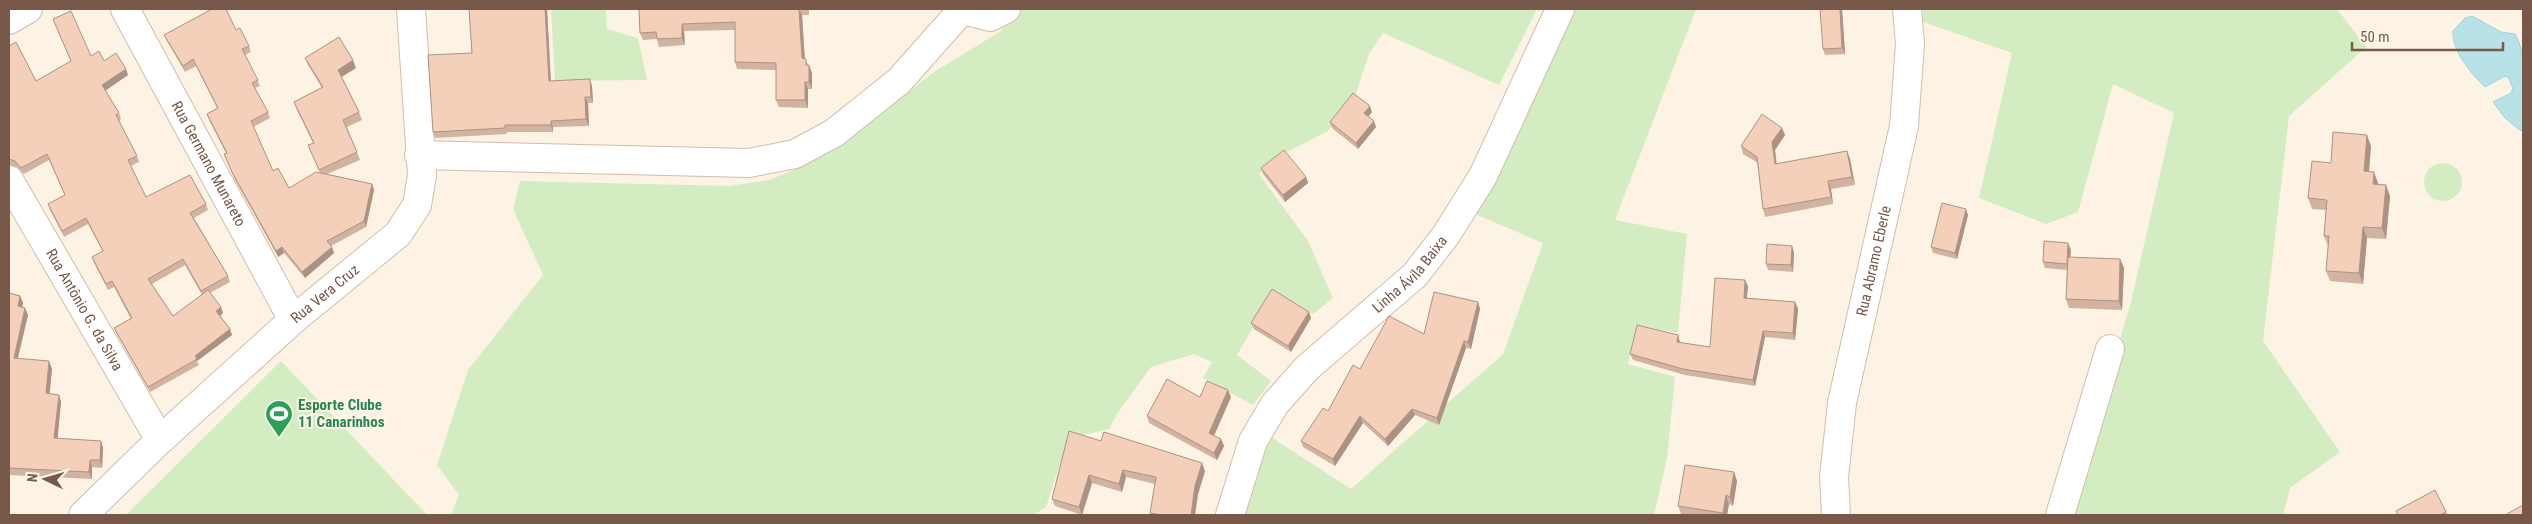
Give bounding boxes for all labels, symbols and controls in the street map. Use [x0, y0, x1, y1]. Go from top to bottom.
scale bar [2352, 20, 2503, 52]
text: 50 m [2360, 28, 2390, 46]
street label: Rua Germano Munareto [168, 98, 250, 229]
street label: Rua Abramo Eberle [1853, 204, 1895, 318]
street label: Linha Ávila Baixa [1369, 232, 1451, 317]
street label: Rua Antônio G. da Silva [42, 246, 127, 374]
street label: Rua Vera Cruz [287, 261, 363, 327]
place label: Esporte Clube 11 Canarinhos [298, 396, 385, 431]
sports icon: Esporte Clube 11 Canarinhos [264, 399, 294, 438]
north arrow [20, 454, 70, 504]
text: N [24, 473, 40, 483]

